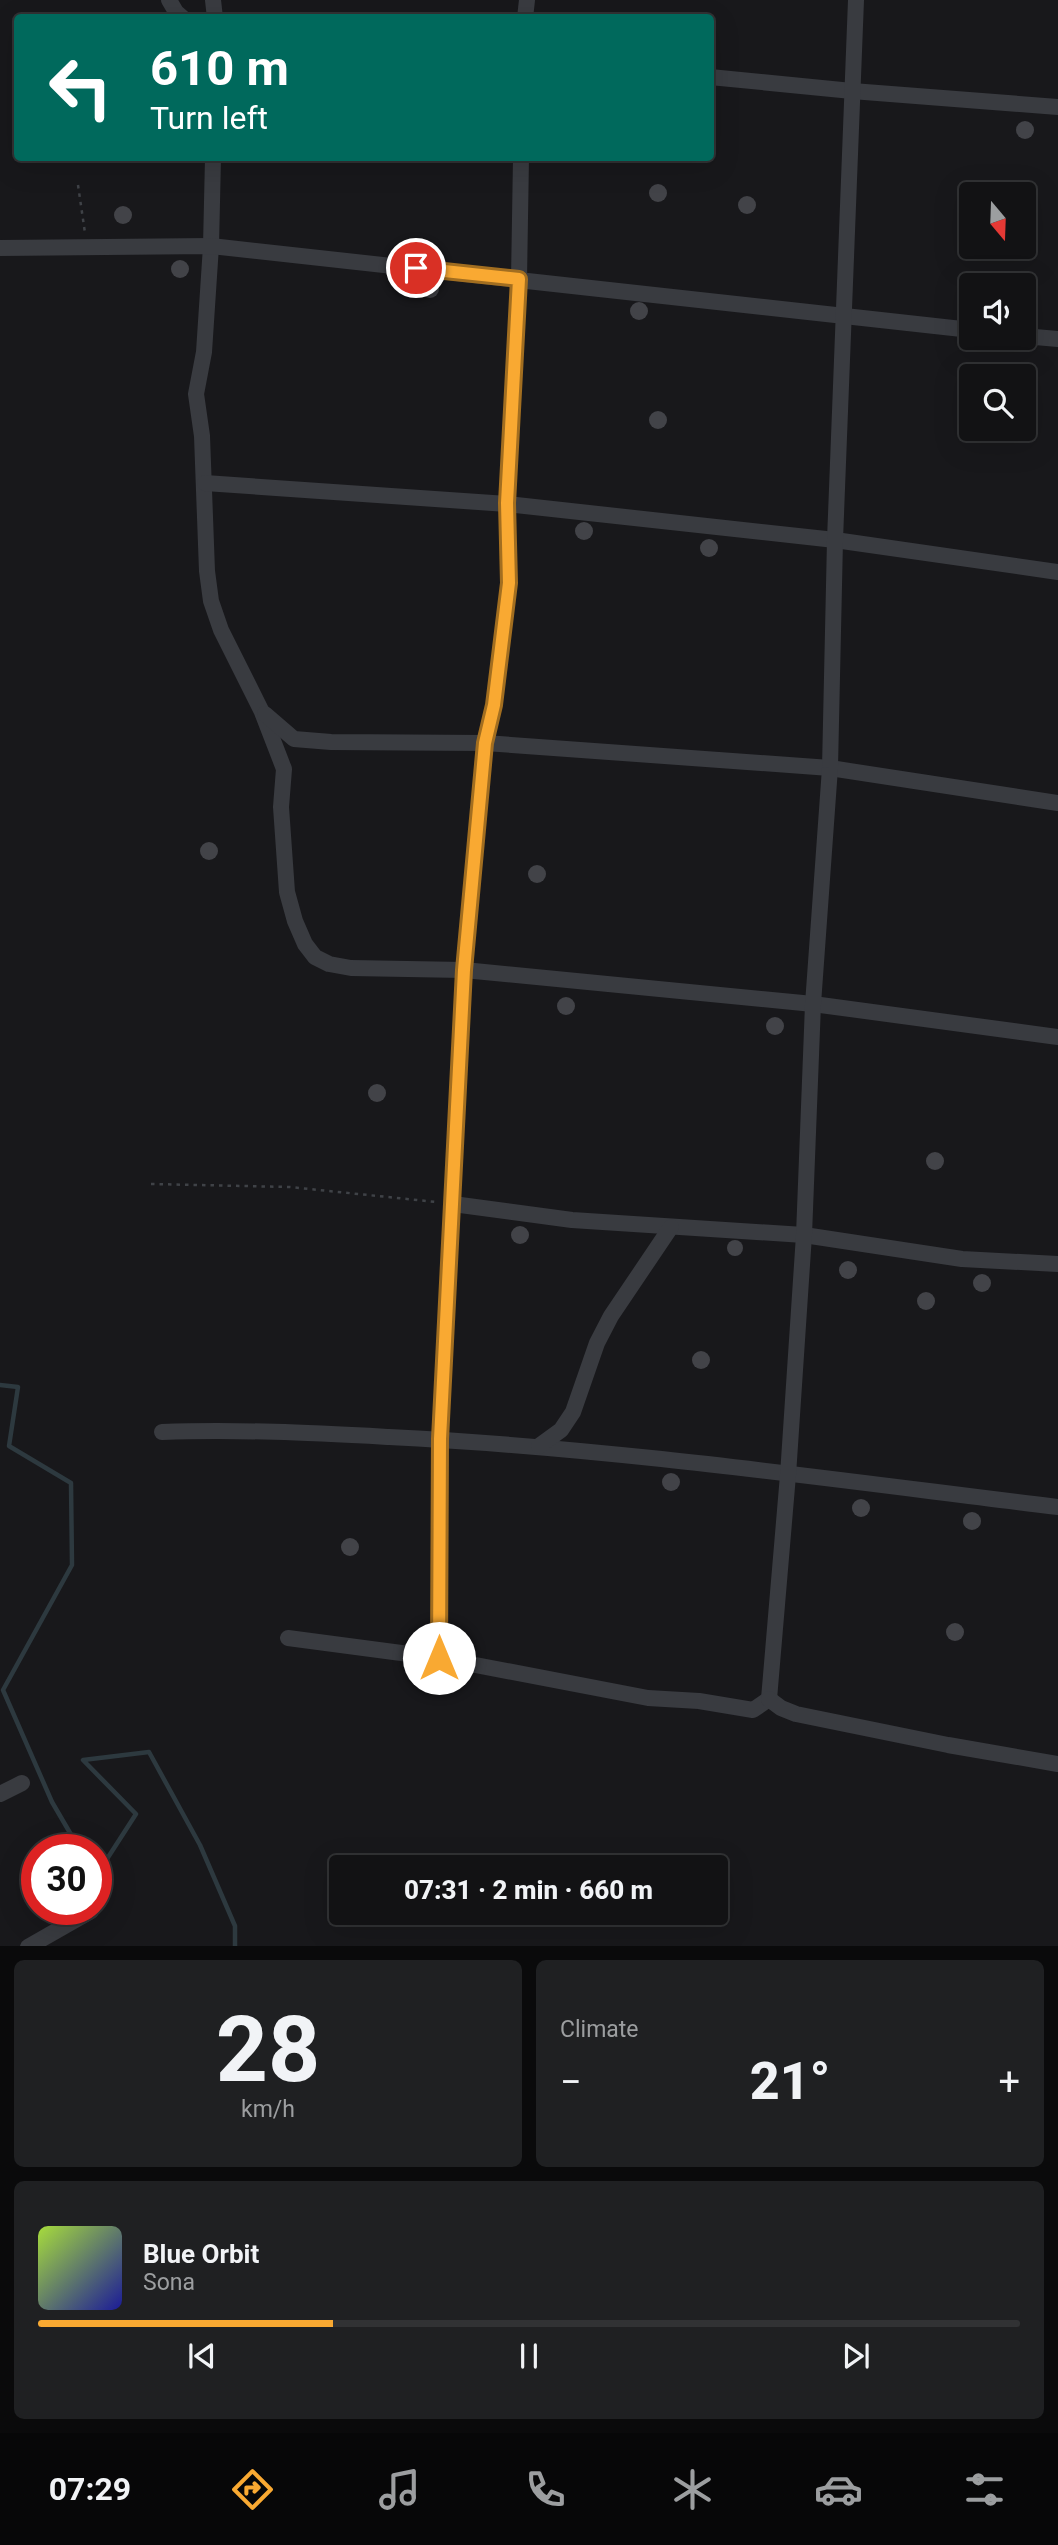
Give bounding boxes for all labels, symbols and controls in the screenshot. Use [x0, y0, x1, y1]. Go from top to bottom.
text: 610 m [150, 40, 289, 97]
icon: left [35, 42, 126, 133]
text: Turn left [150, 99, 268, 137]
north arrow [959, 182, 1036, 259]
map controls [959, 182, 1036, 441]
pin [386, 238, 446, 298]
icon: arrive [397, 249, 435, 287]
button: sound [959, 273, 1036, 350]
button: search [959, 364, 1036, 441]
position arrow [402, 1621, 476, 1695]
speed limit sign: 30 [21, 1834, 112, 1925]
text: 07:31 · 2 min · 660 m [404, 1875, 653, 1905]
text: 28 [216, 1997, 320, 2103]
text: Climate [560, 2016, 639, 2043]
text: 21° [750, 2051, 830, 2112]
text: − [560, 2060, 582, 2104]
text: + [998, 2060, 1020, 2104]
text: km/h [241, 2096, 295, 2123]
text: Blue Orbit [143, 2239, 259, 2269]
text: Sona [143, 2269, 195, 2296]
icon: previous [183, 2337, 221, 2375]
icon: pause [510, 2337, 548, 2375]
icon: next [837, 2337, 875, 2375]
icon: directions [228, 2465, 277, 2514]
icon: music [375, 2465, 424, 2514]
icon: phone [521, 2465, 570, 2514]
icon: climate [668, 2465, 717, 2514]
icon: car [814, 2465, 863, 2514]
icon: filters [960, 2465, 1009, 2514]
text: 07:29 [49, 2470, 131, 2508]

